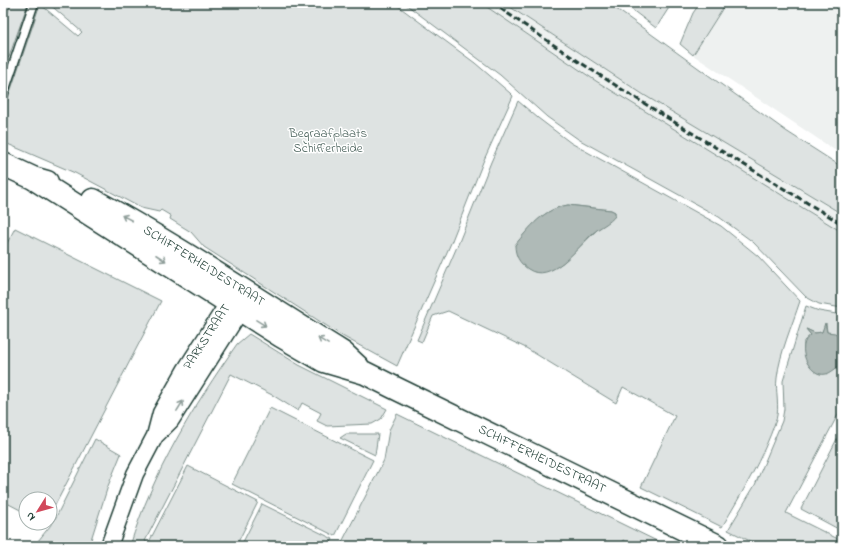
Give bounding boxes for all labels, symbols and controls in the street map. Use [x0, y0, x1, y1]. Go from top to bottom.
park label: Begraafplaats Schifferheide [288, 124, 367, 158]
one-way arrow [121, 214, 133, 222]
street label: SCHIFFERHEIDESTRAAT [139, 221, 269, 312]
one-way arrow [155, 254, 166, 262]
street label: PARKSTRAAT [179, 300, 236, 373]
one-way arrow [255, 320, 267, 328]
one-way arrow [318, 337, 329, 345]
one-way arrow [176, 401, 184, 412]
street label: SCHIFFERHEIDESTRAAT [475, 420, 610, 499]
north arrow [18, 491, 58, 531]
text: N [22, 509, 39, 524]

